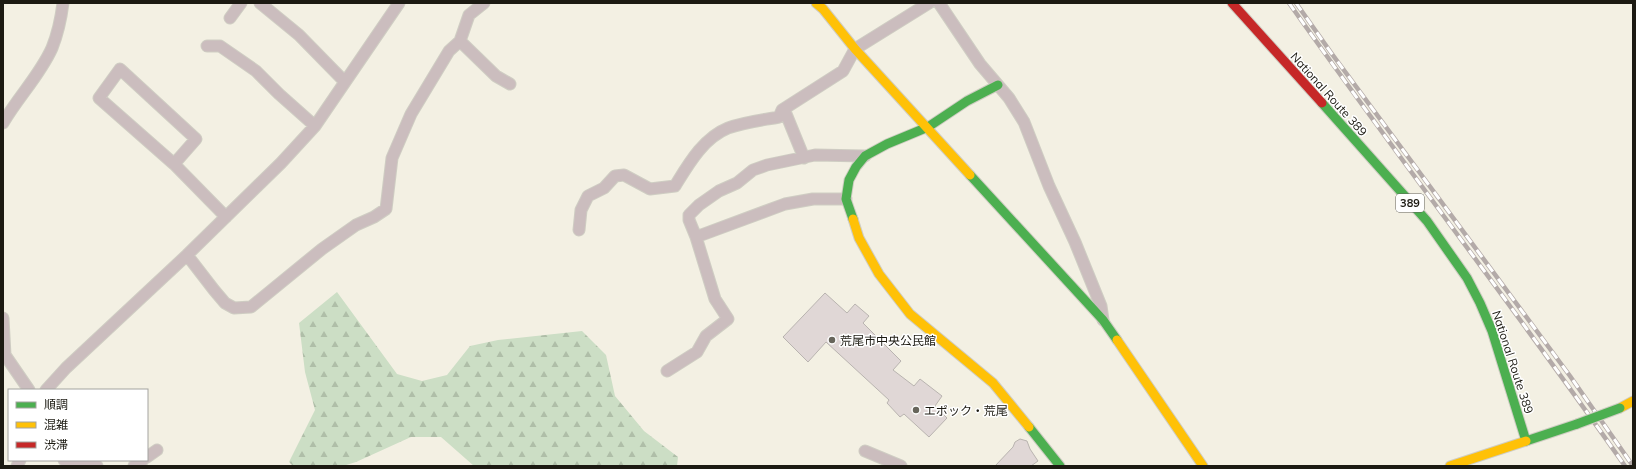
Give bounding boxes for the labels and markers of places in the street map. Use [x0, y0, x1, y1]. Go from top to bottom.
place label: 荒尾市中央公民館 [840, 333, 936, 348]
marker: 荒尾市中央公民館 [827, 335, 837, 345]
place label: エポック・荒尾 [924, 403, 1008, 418]
marker: エポック・荒尾 [911, 405, 921, 415]

